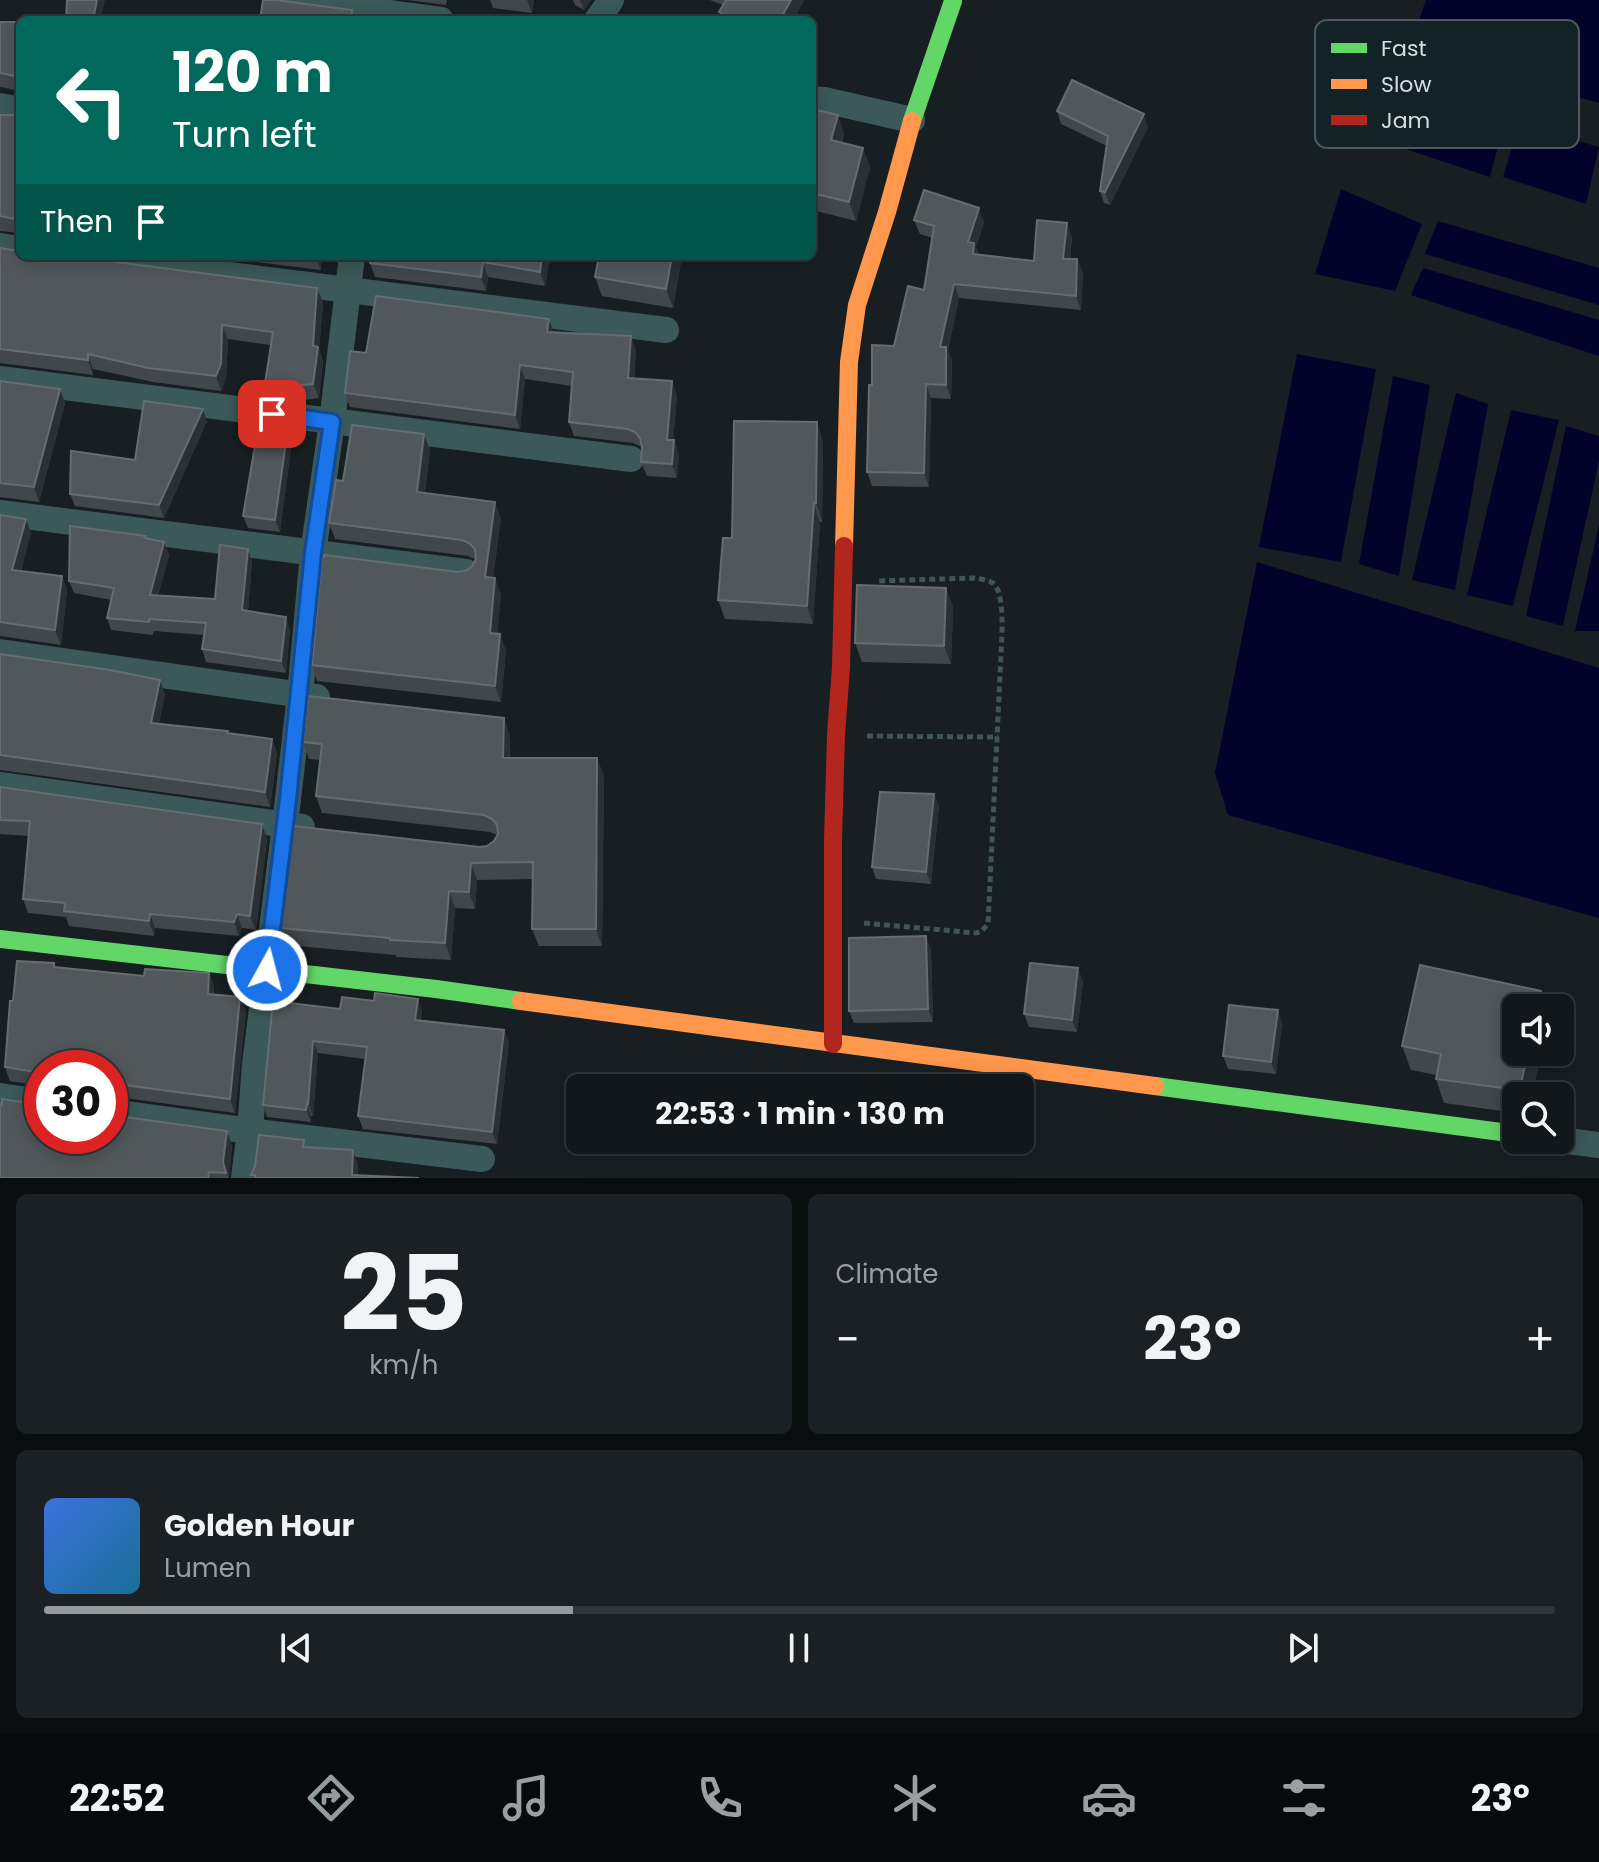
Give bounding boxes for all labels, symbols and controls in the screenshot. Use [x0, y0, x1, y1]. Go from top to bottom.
legend [1315, 20, 1579, 148]
text: 120 m [172, 33, 333, 112]
text: Fast [1381, 33, 1426, 64]
icon: left [40, 48, 144, 152]
text: Slow [1381, 69, 1431, 100]
text: Jam [1381, 105, 1430, 136]
text: Turn left [172, 109, 317, 160]
text: Then [40, 200, 113, 243]
icon: arrive [129, 200, 173, 244]
pin [238, 380, 306, 448]
icon: arrive [250, 392, 294, 436]
position arrow [225, 928, 309, 1012]
map controls [1502, 994, 1574, 1154]
button: sound [1502, 994, 1574, 1066]
speed limit sign: 30 [24, 1050, 128, 1154]
button: search [1502, 1082, 1574, 1154]
text: 22:53 · 1 min · 130 m [655, 1092, 945, 1135]
text: 25 [340, 1221, 467, 1366]
text: Climate [836, 1256, 938, 1292]
text: 23° [1143, 1297, 1242, 1381]
text: − [836, 1309, 860, 1370]
text: + [1525, 1309, 1555, 1370]
text: km/h [369, 1347, 438, 1383]
text: Golden Hour [164, 1504, 354, 1547]
text: Lumen [164, 1550, 251, 1586]
icon: previous [274, 1626, 318, 1670]
icon: pause [777, 1626, 821, 1670]
icon: next [1281, 1626, 1325, 1670]
icon: directions [303, 1770, 359, 1826]
icon: music [498, 1770, 554, 1826]
icon: phone [692, 1770, 748, 1826]
icon: climate [887, 1770, 943, 1826]
icon: car [1081, 1770, 1137, 1826]
icon: filters [1276, 1770, 1332, 1826]
text: 22:52 [69, 1773, 165, 1824]
text: 23° [1471, 1773, 1530, 1824]

